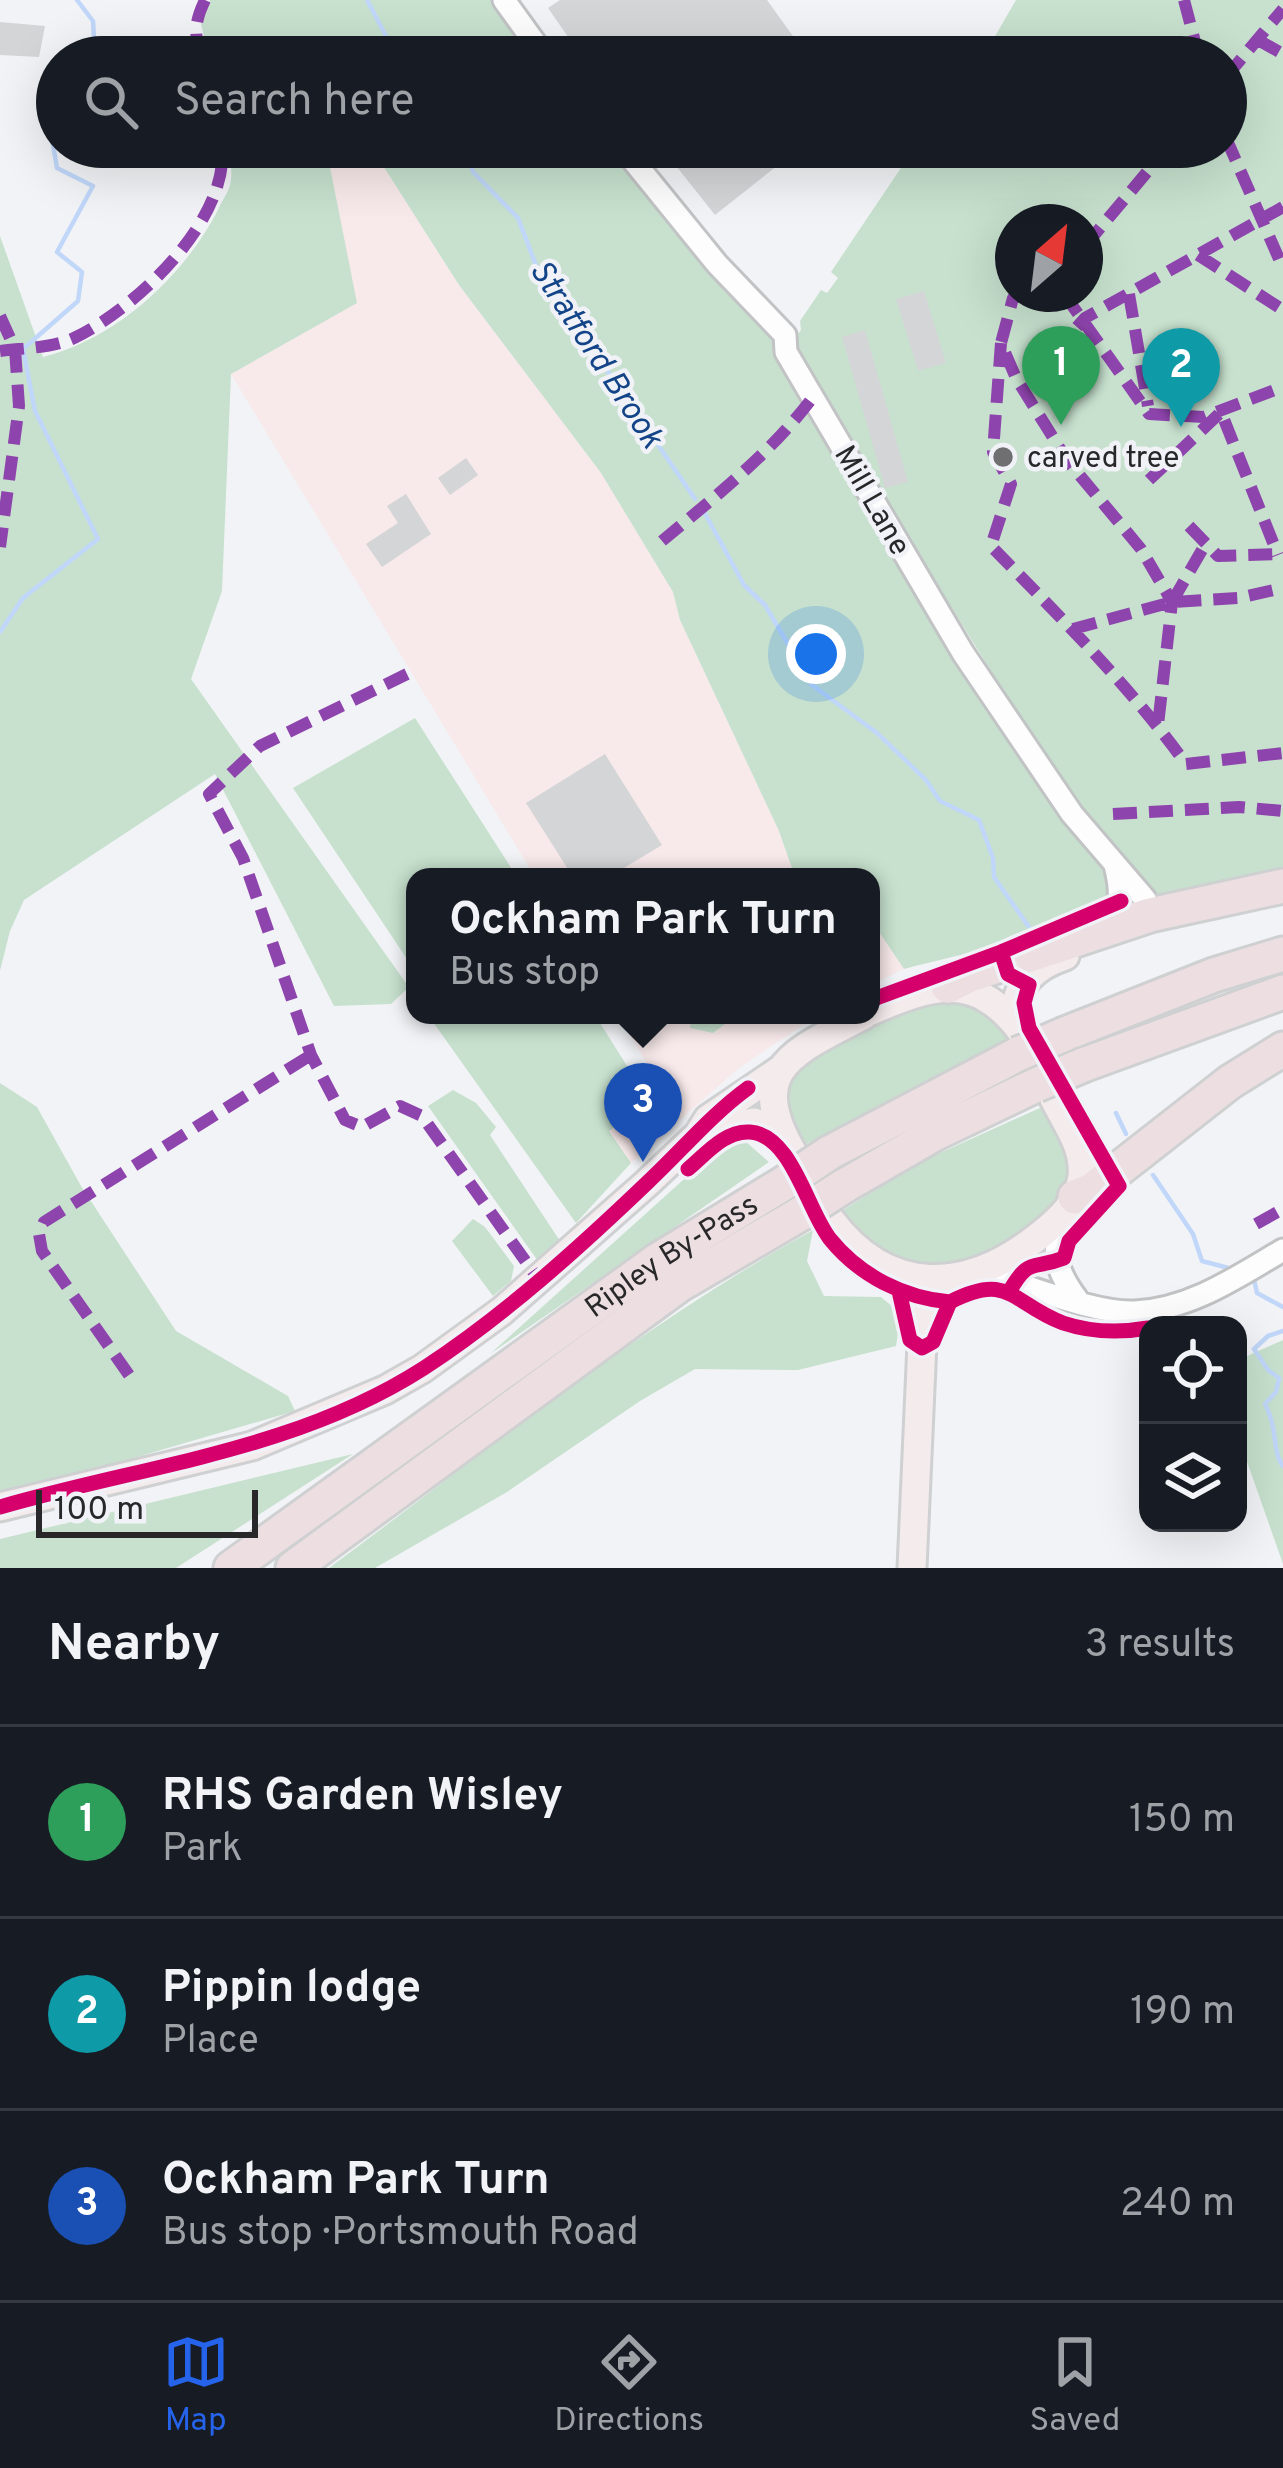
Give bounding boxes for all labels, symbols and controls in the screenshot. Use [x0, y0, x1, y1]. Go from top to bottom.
search box [36, 36, 1247, 168]
icon: search [78, 69, 144, 135]
text: Search here [174, 74, 414, 131]
north arrow [995, 204, 1103, 312]
water label: Stratford Brook [518, 253, 672, 459]
pin: 1 [1022, 326, 1100, 425]
pin: 2 [1142, 328, 1220, 427]
street label: Mill Lane [825, 440, 917, 563]
place label: carved tree [1027, 441, 1180, 478]
marker: carved tree [990, 444, 1016, 470]
your location [786, 624, 846, 684]
popup [406, 868, 880, 1024]
text: Ockham Park Turn [449, 893, 837, 950]
text: Bus stop [449, 950, 600, 999]
pin: 3 [604, 1063, 682, 1162]
street label: Ripley By-Pass [579, 1187, 766, 1327]
map controls [1139, 1316, 1247, 1532]
button: locate [1139, 1316, 1247, 1424]
button: layers [1139, 1424, 1247, 1532]
scale bar [36, 1484, 258, 1537]
text: 100 m [54, 1490, 144, 1532]
text: Nearby [48, 1614, 220, 1679]
text: 3 results [1085, 1622, 1235, 1671]
text: RHS Garden Wisley [162, 1769, 563, 1826]
text: 1 [79, 1797, 95, 1846]
text: 150 m [1129, 1797, 1235, 1846]
text: Park [162, 1826, 243, 1875]
text: Pippin lodge [162, 1961, 421, 2018]
text: 2 [75, 1989, 99, 2038]
text: 190 m [1130, 1989, 1235, 2038]
text: Place [162, 2018, 259, 2067]
text: Ockham Park Turn [162, 2153, 550, 2210]
text: 3 [75, 2181, 99, 2230]
text: 240 m [1120, 2181, 1235, 2230]
text: Bus stop · Portsmouth Road [162, 2210, 639, 2259]
tab: Map [163, 2329, 229, 2443]
tab: Directions [554, 2329, 704, 2443]
tab: Saved [1030, 2329, 1120, 2443]

